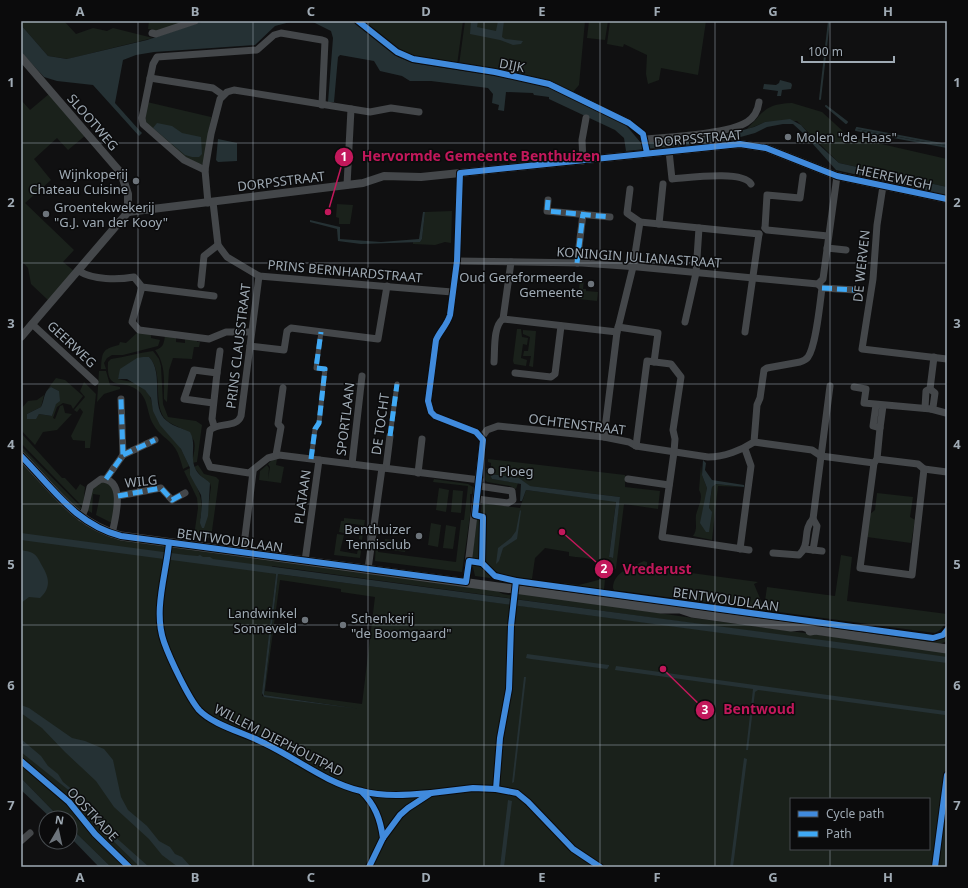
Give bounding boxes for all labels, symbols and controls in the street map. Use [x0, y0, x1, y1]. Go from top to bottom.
text: A [76, 2, 85, 20]
text: B [191, 2, 199, 20]
text: C [307, 2, 315, 20]
text: D [421, 2, 431, 20]
text: E [538, 2, 546, 20]
text: F [653, 2, 661, 20]
text: G [768, 2, 778, 20]
text: H [883, 2, 893, 20]
scale bar [802, 38, 894, 64]
text: 100 m [808, 43, 843, 60]
street label: DIJK [498, 54, 527, 76]
text: 1 [7, 73, 15, 91]
text: 1 [953, 73, 961, 91]
street label: SLOOTWEG [63, 90, 123, 154]
street label: DORPSSTRAAT [653, 125, 743, 151]
place label: Molen "de Haas" [796, 128, 897, 146]
marker: Molen "de Haas" [783, 132, 793, 142]
callout: Hervormde Gemeente Benthuizen [334, 144, 609, 170]
text: Hervormde Gemeente Benthuizen [362, 146, 600, 165]
text: 1 [341, 148, 347, 165]
street label: HEEREWEGH [854, 160, 934, 194]
place label: Wijnkoperij Chateau Cuisine [29, 165, 128, 198]
street label: DORPSSTRAAT [236, 167, 327, 195]
marker: Wijnkoperij Chateau Cuisine [131, 176, 141, 186]
text: 2 [7, 193, 15, 211]
text: 2 [953, 193, 961, 211]
place label: Groentekwekerij "G.J. van der Kooy" [54, 198, 168, 231]
marker: Groentekwekerij "G.J. van der Kooy" [41, 209, 51, 219]
street label: DE WERVEN [848, 229, 874, 303]
street label: KONINGIN JULIANASTRAAT [556, 242, 723, 272]
street label: PRINS BERNHARDSTRAAT [267, 255, 424, 287]
place label: Oud Gereformeerde Gemeente [459, 268, 583, 301]
marker: Oud Gereformeerde Gemeente [586, 279, 596, 289]
street label: PRINS CLAUSSTRAAT [221, 282, 255, 410]
text: 3 [7, 314, 15, 332]
text: 3 [953, 314, 961, 332]
street label: GEERWEG [44, 317, 100, 371]
street label: SPORTLAAN [332, 381, 358, 457]
street label: DE TOCHT [367, 391, 393, 456]
street label: OCHTENSTRAAT [527, 409, 627, 439]
text: 4 [7, 435, 15, 453]
text: 4 [953, 435, 961, 453]
place label: Ploeg [499, 462, 533, 480]
marker: Ploeg [486, 466, 496, 476]
street label: PLATAAN [289, 469, 315, 525]
street label: WILG [124, 470, 158, 492]
place label: Benthuizer Tennisclub [344, 520, 412, 553]
street label: BENTWOUDLAAN [176, 524, 284, 556]
marker: Benthuizer Tennisclub [414, 531, 424, 541]
text: 5 [7, 555, 15, 573]
text: 5 [953, 555, 961, 573]
callout: Vrederust [594, 556, 699, 582]
text: Vrederust [623, 559, 691, 578]
text: 2 [601, 560, 608, 577]
street label: BENTWOUDLAAN [672, 583, 780, 615]
place label: Landwinkel Sonneveld [228, 604, 297, 637]
place label: Schenkerij "de Boomgaard" [351, 609, 452, 642]
marker: Landwinkel Sonneveld [300, 615, 310, 625]
marker: Schenkerij "de Boomgaard" [338, 620, 348, 630]
text: 6 [7, 676, 15, 694]
text: 6 [953, 676, 961, 694]
callout: Bentwoud [695, 697, 803, 723]
text: Bentwoud [723, 699, 795, 718]
street label: WILLEM DIEPHOUTPAD [211, 700, 347, 780]
text: 3 [702, 701, 709, 718]
street label: OOSTKADE [63, 783, 123, 845]
text: 7 [7, 796, 15, 814]
text: 7 [953, 796, 961, 814]
legend [790, 798, 930, 850]
text: Cycle path [826, 805, 884, 822]
north arrow [38, 810, 78, 850]
text: N [54, 812, 65, 828]
text: Path [826, 825, 852, 842]
text: A [76, 868, 85, 886]
text: B [191, 868, 199, 886]
text: C [307, 868, 315, 886]
text: D [421, 868, 431, 886]
text: E [538, 868, 546, 886]
text: F [653, 868, 661, 886]
text: G [768, 868, 778, 886]
text: H [883, 868, 893, 886]

